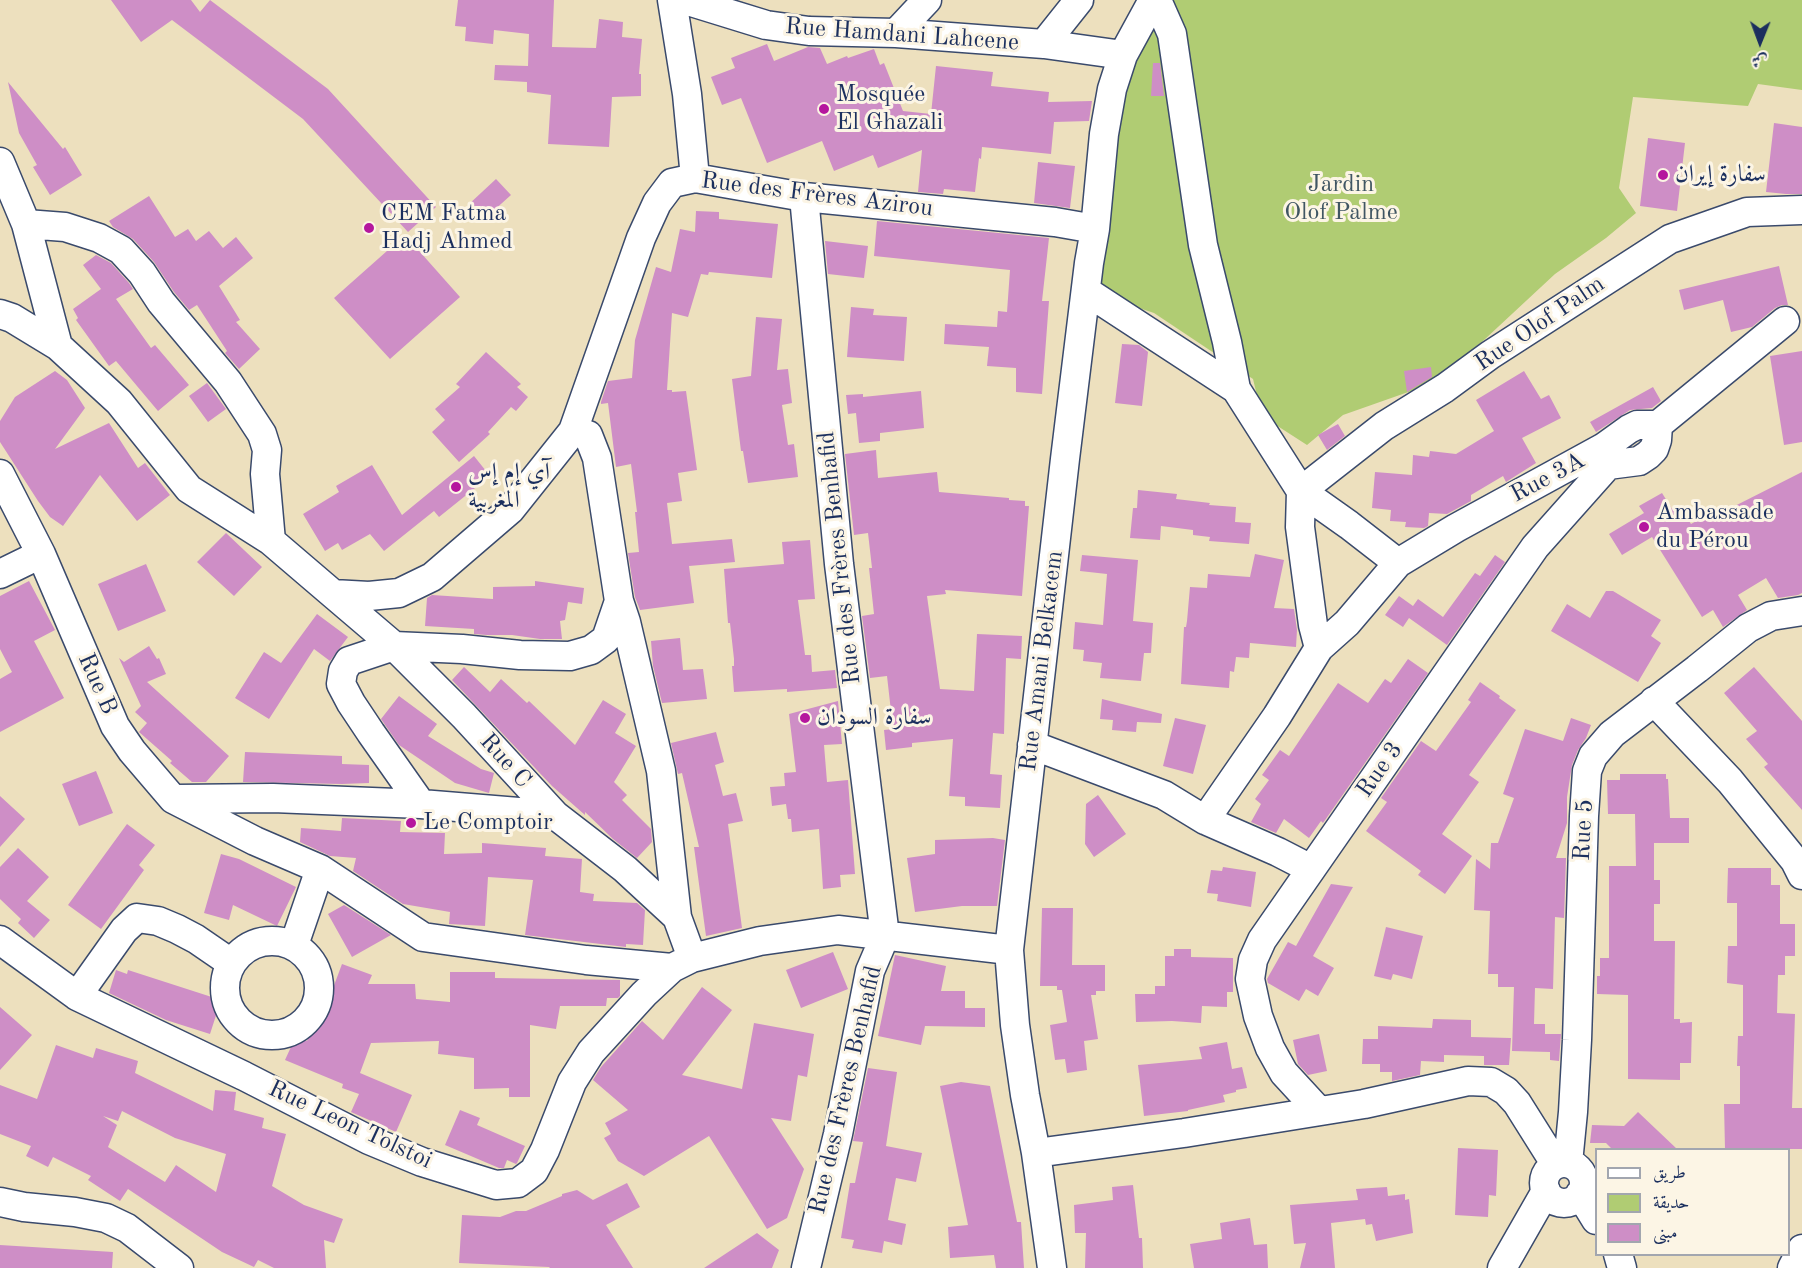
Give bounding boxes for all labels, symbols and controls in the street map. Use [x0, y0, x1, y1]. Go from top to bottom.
street label: Rue Hamdani Lahcene [784, 12, 1020, 58]
north arrow [1730, 12, 1790, 72]
text: ش [1752, 52, 1768, 68]
place label: Mosquée El Ghazali [836, 81, 943, 137]
marker: Mosquée El Ghazali [817, 102, 831, 116]
place label: سفارة إيران [1675, 161, 1766, 189]
street label: Rue des Frères Azirou [699, 166, 935, 224]
marker: سفارة إيران [1656, 168, 1670, 182]
park label: Jardin Olof Palme [1284, 171, 1398, 227]
place label: CEM Fatma Hadj Ahmed [381, 200, 513, 256]
marker: CEM Fatma Hadj Ahmed [362, 221, 376, 235]
street label: Rue Olof Palm [1470, 270, 1610, 378]
street label: Rue des Frères Benhafid [812, 430, 868, 686]
street label: Rue 3A [1506, 447, 1590, 509]
place label: آي إم إس المغربية [468, 459, 550, 515]
marker: آي إم إس المغربية [449, 480, 463, 494]
place label: Ambassade du Pérou [1656, 499, 1774, 555]
marker: Ambassade du Pérou [1637, 520, 1651, 534]
street label: Rue Amani Belkacem [1014, 549, 1070, 773]
street label: Rue B [71, 649, 123, 719]
place label: سفارة السودان [817, 704, 931, 732]
marker: سفارة السودان [798, 711, 812, 725]
street label: Rue C [473, 728, 537, 794]
street label: Rue 3 [1351, 736, 1409, 804]
street label: Rue 5 [1568, 798, 1600, 862]
place label: Le Comptoir [423, 809, 553, 837]
marker: Le Comptoir [404, 816, 418, 830]
street label: Rue des Frères Benhafid [803, 963, 889, 1217]
street label: Rue Leon Tolstoi [263, 1074, 437, 1176]
legend [1595, 1148, 1790, 1256]
text: طريق [1653, 1164, 1686, 1182]
text: حديقة [1653, 1194, 1689, 1212]
text: مبنى [1653, 1224, 1678, 1242]

